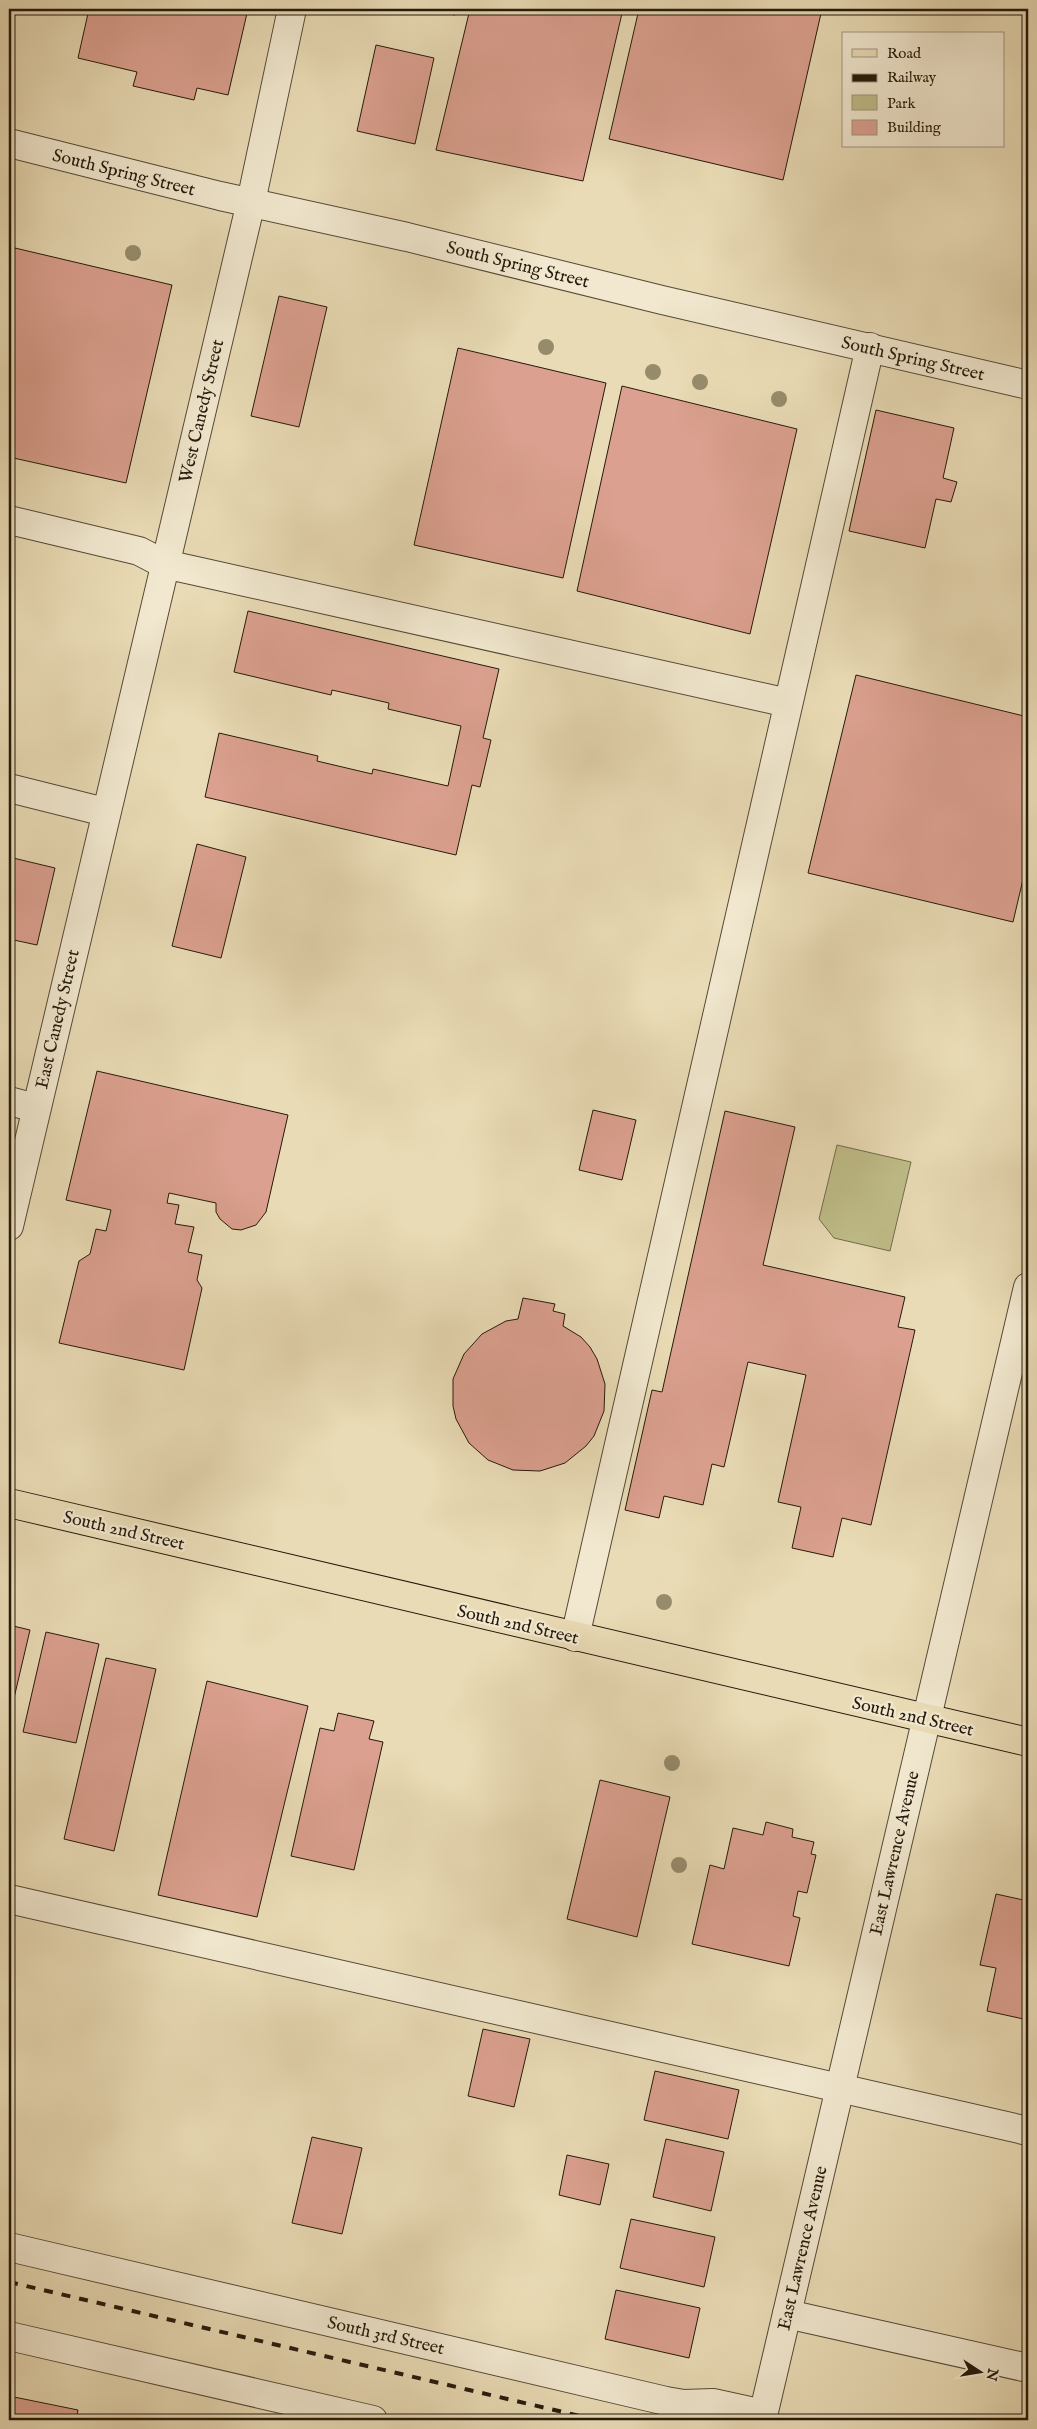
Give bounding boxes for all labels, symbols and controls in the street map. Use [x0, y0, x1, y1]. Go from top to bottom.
legend [842, 32, 1004, 148]
text: Road [887, 44, 922, 63]
text: Railway [887, 68, 937, 87]
text: Park [887, 94, 917, 113]
text: Building [887, 118, 942, 137]
street label: South Spring Street [50, 145, 197, 202]
street label: South Spring Street [444, 237, 591, 294]
street label: South Spring Street [839, 332, 986, 387]
street label: West Canedy Street [175, 337, 230, 485]
street label: East Canedy Street [31, 947, 86, 1091]
street label: South 2nd Street [61, 1506, 187, 1557]
street label: South 2nd Street [455, 1600, 581, 1651]
street label: South 2nd Street [850, 1692, 976, 1743]
street label: East Lawrence Avenue [865, 1769, 926, 1938]
street label: East Lawrence Avenue [773, 2164, 834, 2333]
street label: South 3rd Street [325, 2312, 446, 2361]
north arrow [954, 2346, 1004, 2396]
text: N [982, 2366, 1002, 2382]

